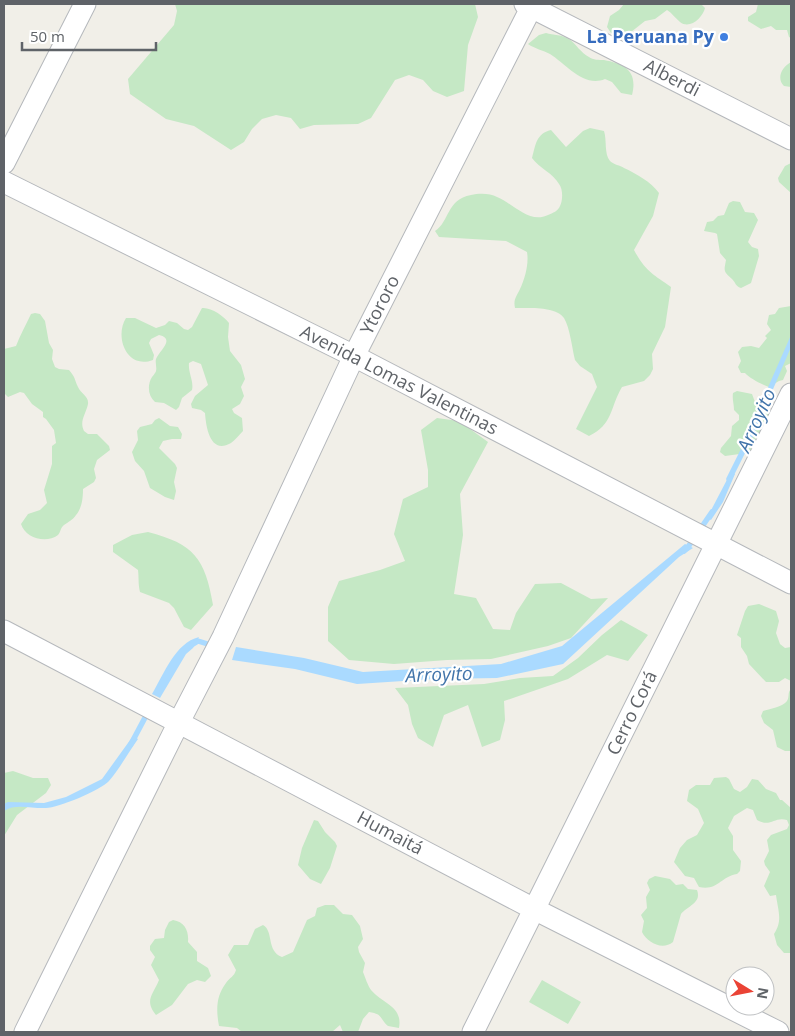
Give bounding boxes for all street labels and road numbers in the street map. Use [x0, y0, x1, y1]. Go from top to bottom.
street label: Alberdi [640, 53, 705, 101]
street label: Ytororo [354, 271, 404, 338]
street label: Avenida Lomas Valentinas [296, 319, 502, 439]
street label: Cerro Corá [600, 666, 662, 759]
street label: Humaitá [353, 805, 428, 860]

